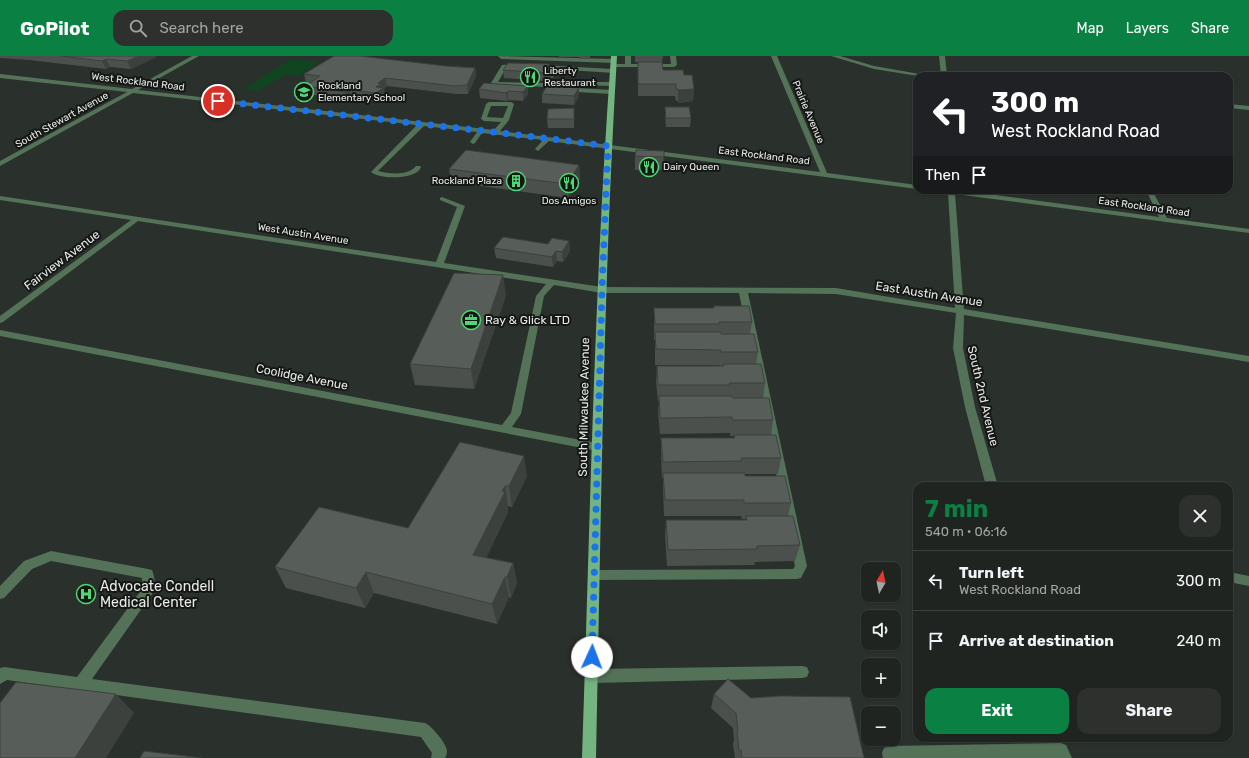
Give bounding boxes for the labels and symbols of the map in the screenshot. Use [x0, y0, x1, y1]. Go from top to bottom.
place label: Liberty Restaurant [544, 65, 596, 89]
restaurant icon: Liberty Restaurant [519, 66, 541, 88]
street label: West Rockland Road [91, 70, 185, 94]
street label: Prairie Avenue [789, 79, 827, 146]
place label: Rockland Elementary School [318, 80, 405, 104]
school or university icon: Rockland Elementary School [293, 81, 315, 103]
pin [201, 84, 235, 118]
street label: South Stewart Avenue [13, 89, 111, 151]
street label: East Rockland Road [718, 144, 810, 168]
restaurant icon: Dairy Queen [638, 156, 660, 178]
place label: Dairy Queen [663, 161, 719, 173]
building icon: Rockland Plaza [505, 170, 527, 192]
restaurant icon: Dos Amigos [558, 172, 580, 194]
place label: Rockland Plaza [432, 175, 502, 187]
place label: Dos Amigos [542, 195, 596, 207]
street label: East Rockland Road [1098, 195, 1190, 219]
street label: West Austin Avenue [257, 221, 350, 247]
street label: Fairview Avenue [21, 227, 103, 293]
street label: East Austin Avenue [875, 279, 984, 309]
office icon: Ray & Glick LTD [460, 309, 482, 331]
place label: Ray & Glick LTD [485, 313, 570, 327]
street label: South Milwaukee Avenue [576, 337, 592, 477]
street label: South 2nd Avenue [965, 344, 1001, 448]
street label: Coolidge Avenue [255, 361, 349, 393]
north arrow [861, 562, 901, 602]
place label: Advocate Condell Medical Center [100, 578, 214, 611]
hospital icon: Advocate Condell Medical Center [75, 583, 97, 605]
position arrow [571, 636, 613, 678]

